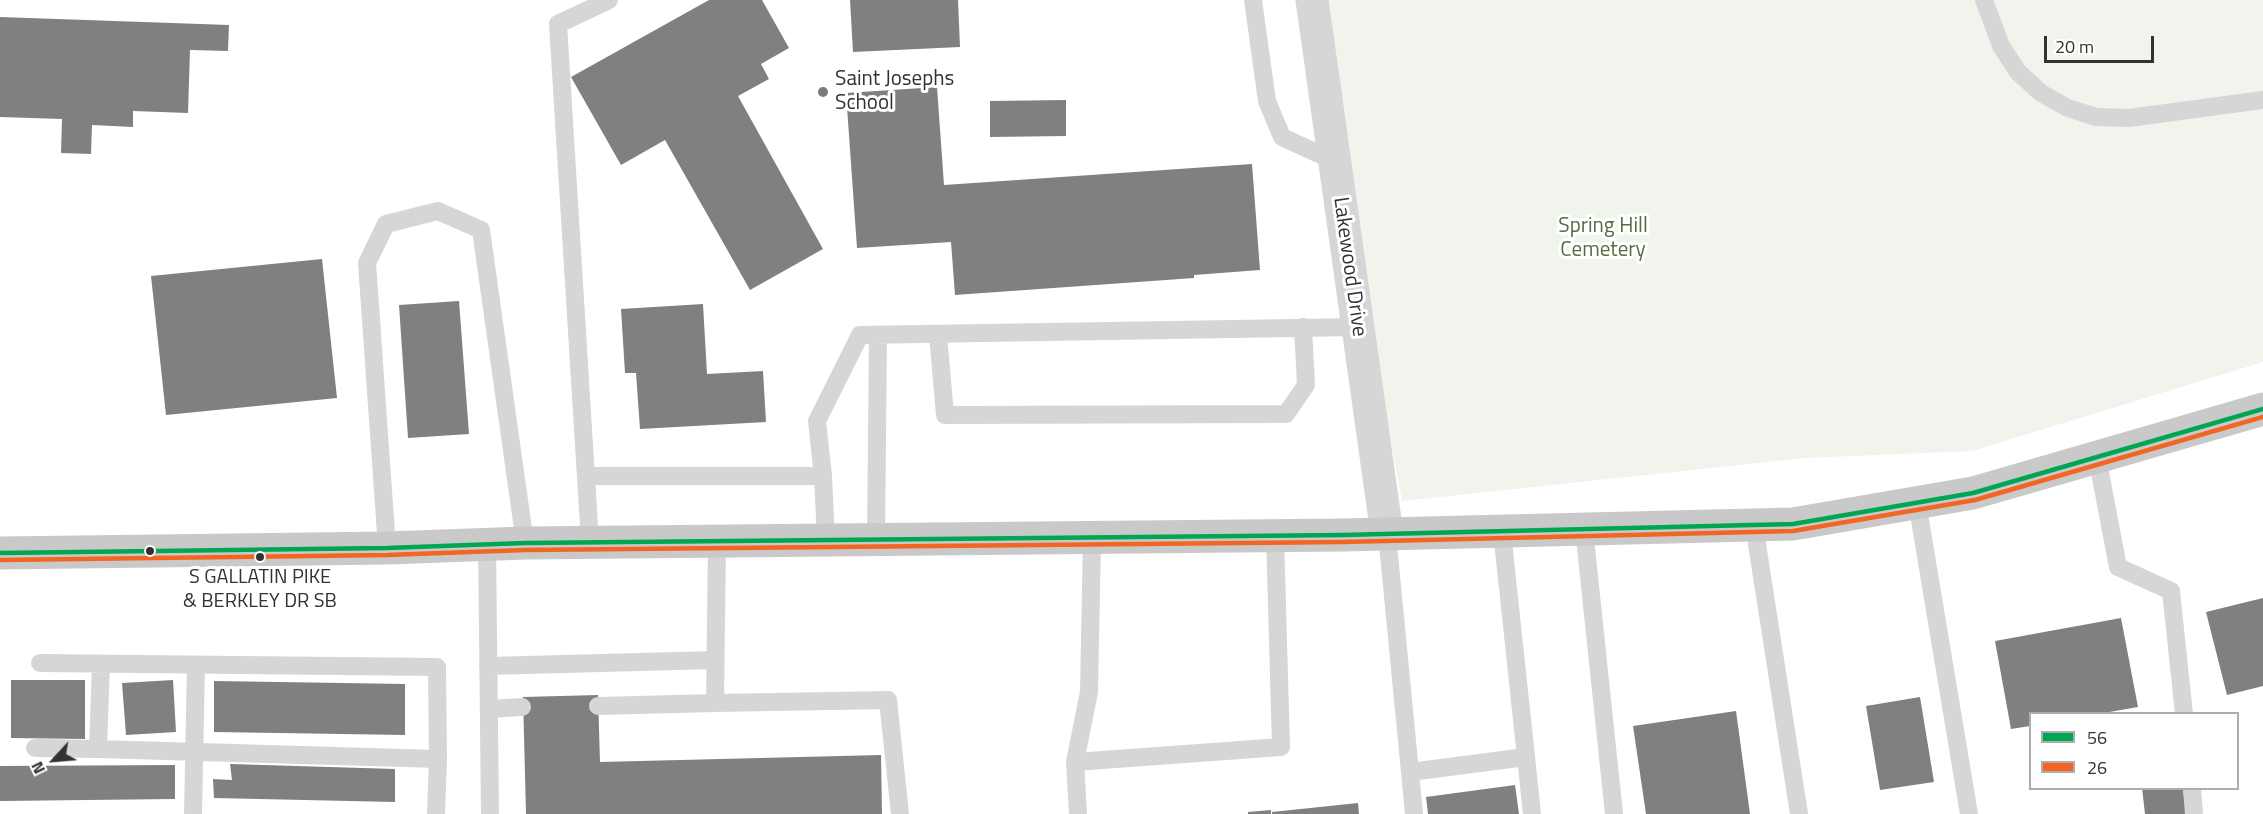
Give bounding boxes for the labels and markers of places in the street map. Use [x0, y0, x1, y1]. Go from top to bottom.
place label: Saint Josephs School [835, 67, 954, 117]
marker: Saint Josephs School [816, 85, 830, 99]
unlabelled marker [144, 545, 156, 557]
marker: S GALLATIN PIKE & BERKLEY DR SB [254, 551, 266, 563]
place label: S GALLATIN PIKE & BERKLEY DR SB [183, 566, 337, 613]

